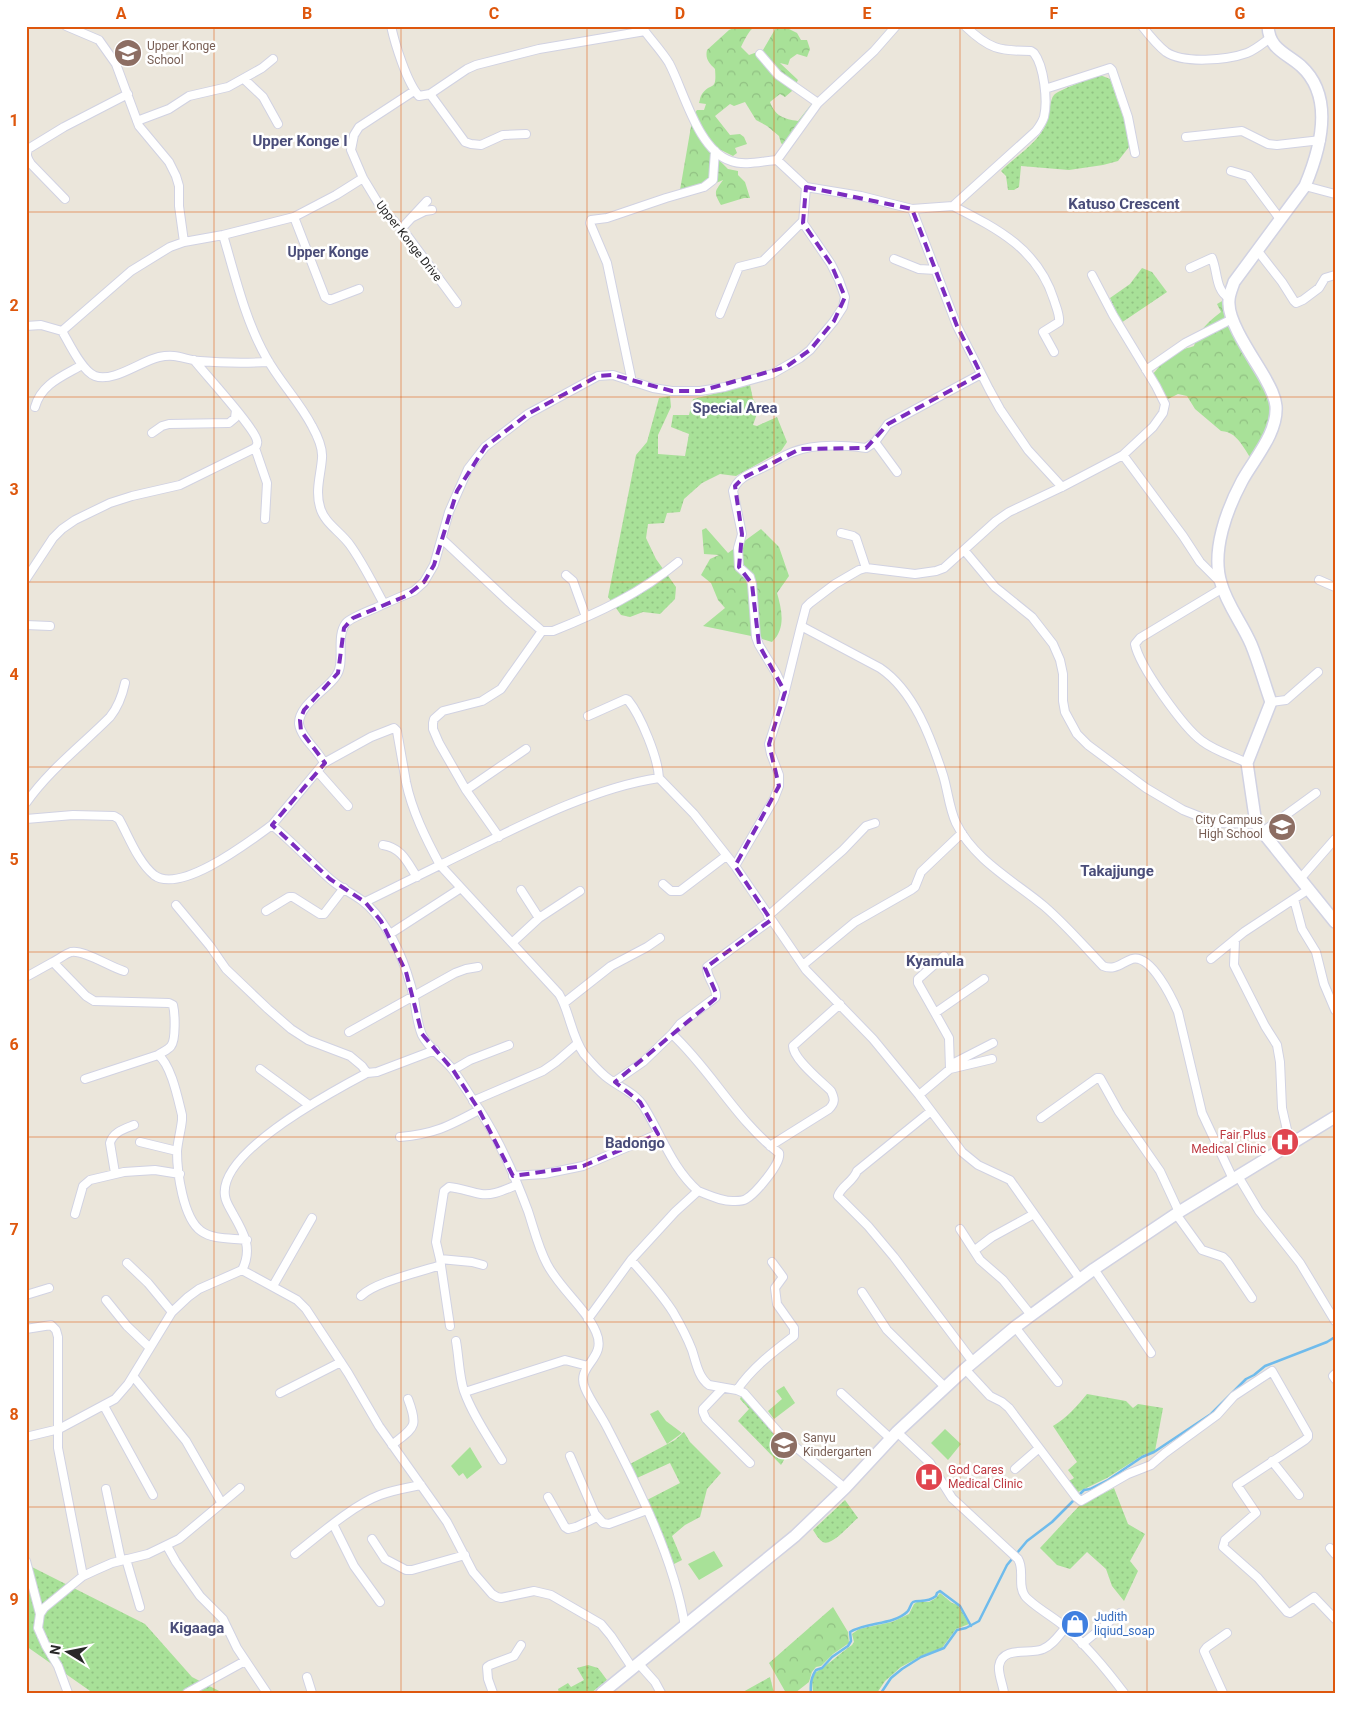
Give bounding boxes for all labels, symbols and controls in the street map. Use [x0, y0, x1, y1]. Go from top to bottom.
text: A [116, 4, 127, 23]
text: B [302, 4, 312, 23]
text: C [489, 4, 499, 23]
text: D [675, 4, 685, 23]
text: E [863, 4, 872, 23]
text: F [1050, 4, 1059, 23]
text: G [1235, 4, 1246, 23]
school or university icon: Upper Konge School [113, 38, 143, 68]
place label: Upper Konge School [147, 39, 216, 67]
text: 1 [9, 111, 19, 130]
district label: Upper Konge I [252, 132, 348, 150]
district label: Katuso Crescent [1068, 195, 1180, 213]
street label: Upper Konge Drive [373, 198, 445, 284]
district label: Upper Konge [287, 244, 369, 260]
text: 2 [9, 296, 19, 315]
district label: Special Area [693, 399, 777, 417]
text: 3 [9, 480, 19, 499]
text: 4 [9, 665, 19, 684]
school or university icon: City Campus High School [1267, 812, 1297, 842]
place label: City Campus High School [1195, 813, 1263, 841]
text: 5 [9, 850, 19, 869]
district label: Takajjunge [1080, 862, 1154, 880]
district label: Kyamula [906, 952, 964, 970]
text: 6 [9, 1035, 19, 1054]
hospital icon: Fair Plus Medical Clinic [1270, 1127, 1300, 1157]
place label: Fair Plus Medical Clinic [1191, 1128, 1266, 1156]
district label: Badongo [605, 1134, 665, 1152]
text: 7 [9, 1220, 19, 1239]
text: 8 [9, 1405, 19, 1424]
school or university icon: Sanyu Kindergarten [769, 1430, 799, 1460]
place label: Sanyu Kindergarten [803, 1431, 872, 1459]
hospital icon: God Cares Medical Clinic [914, 1462, 944, 1492]
place label: God Cares Medical Clinic [948, 1463, 1023, 1491]
text: 9 [9, 1590, 19, 1609]
shop icon: Judith liqiud_soap [1060, 1609, 1090, 1639]
place label: Judith liqiud_soap [1094, 1610, 1155, 1638]
district label: Kigaaga [170, 1619, 224, 1637]
north arrow [42, 1626, 92, 1676]
text: N [46, 1643, 64, 1656]

